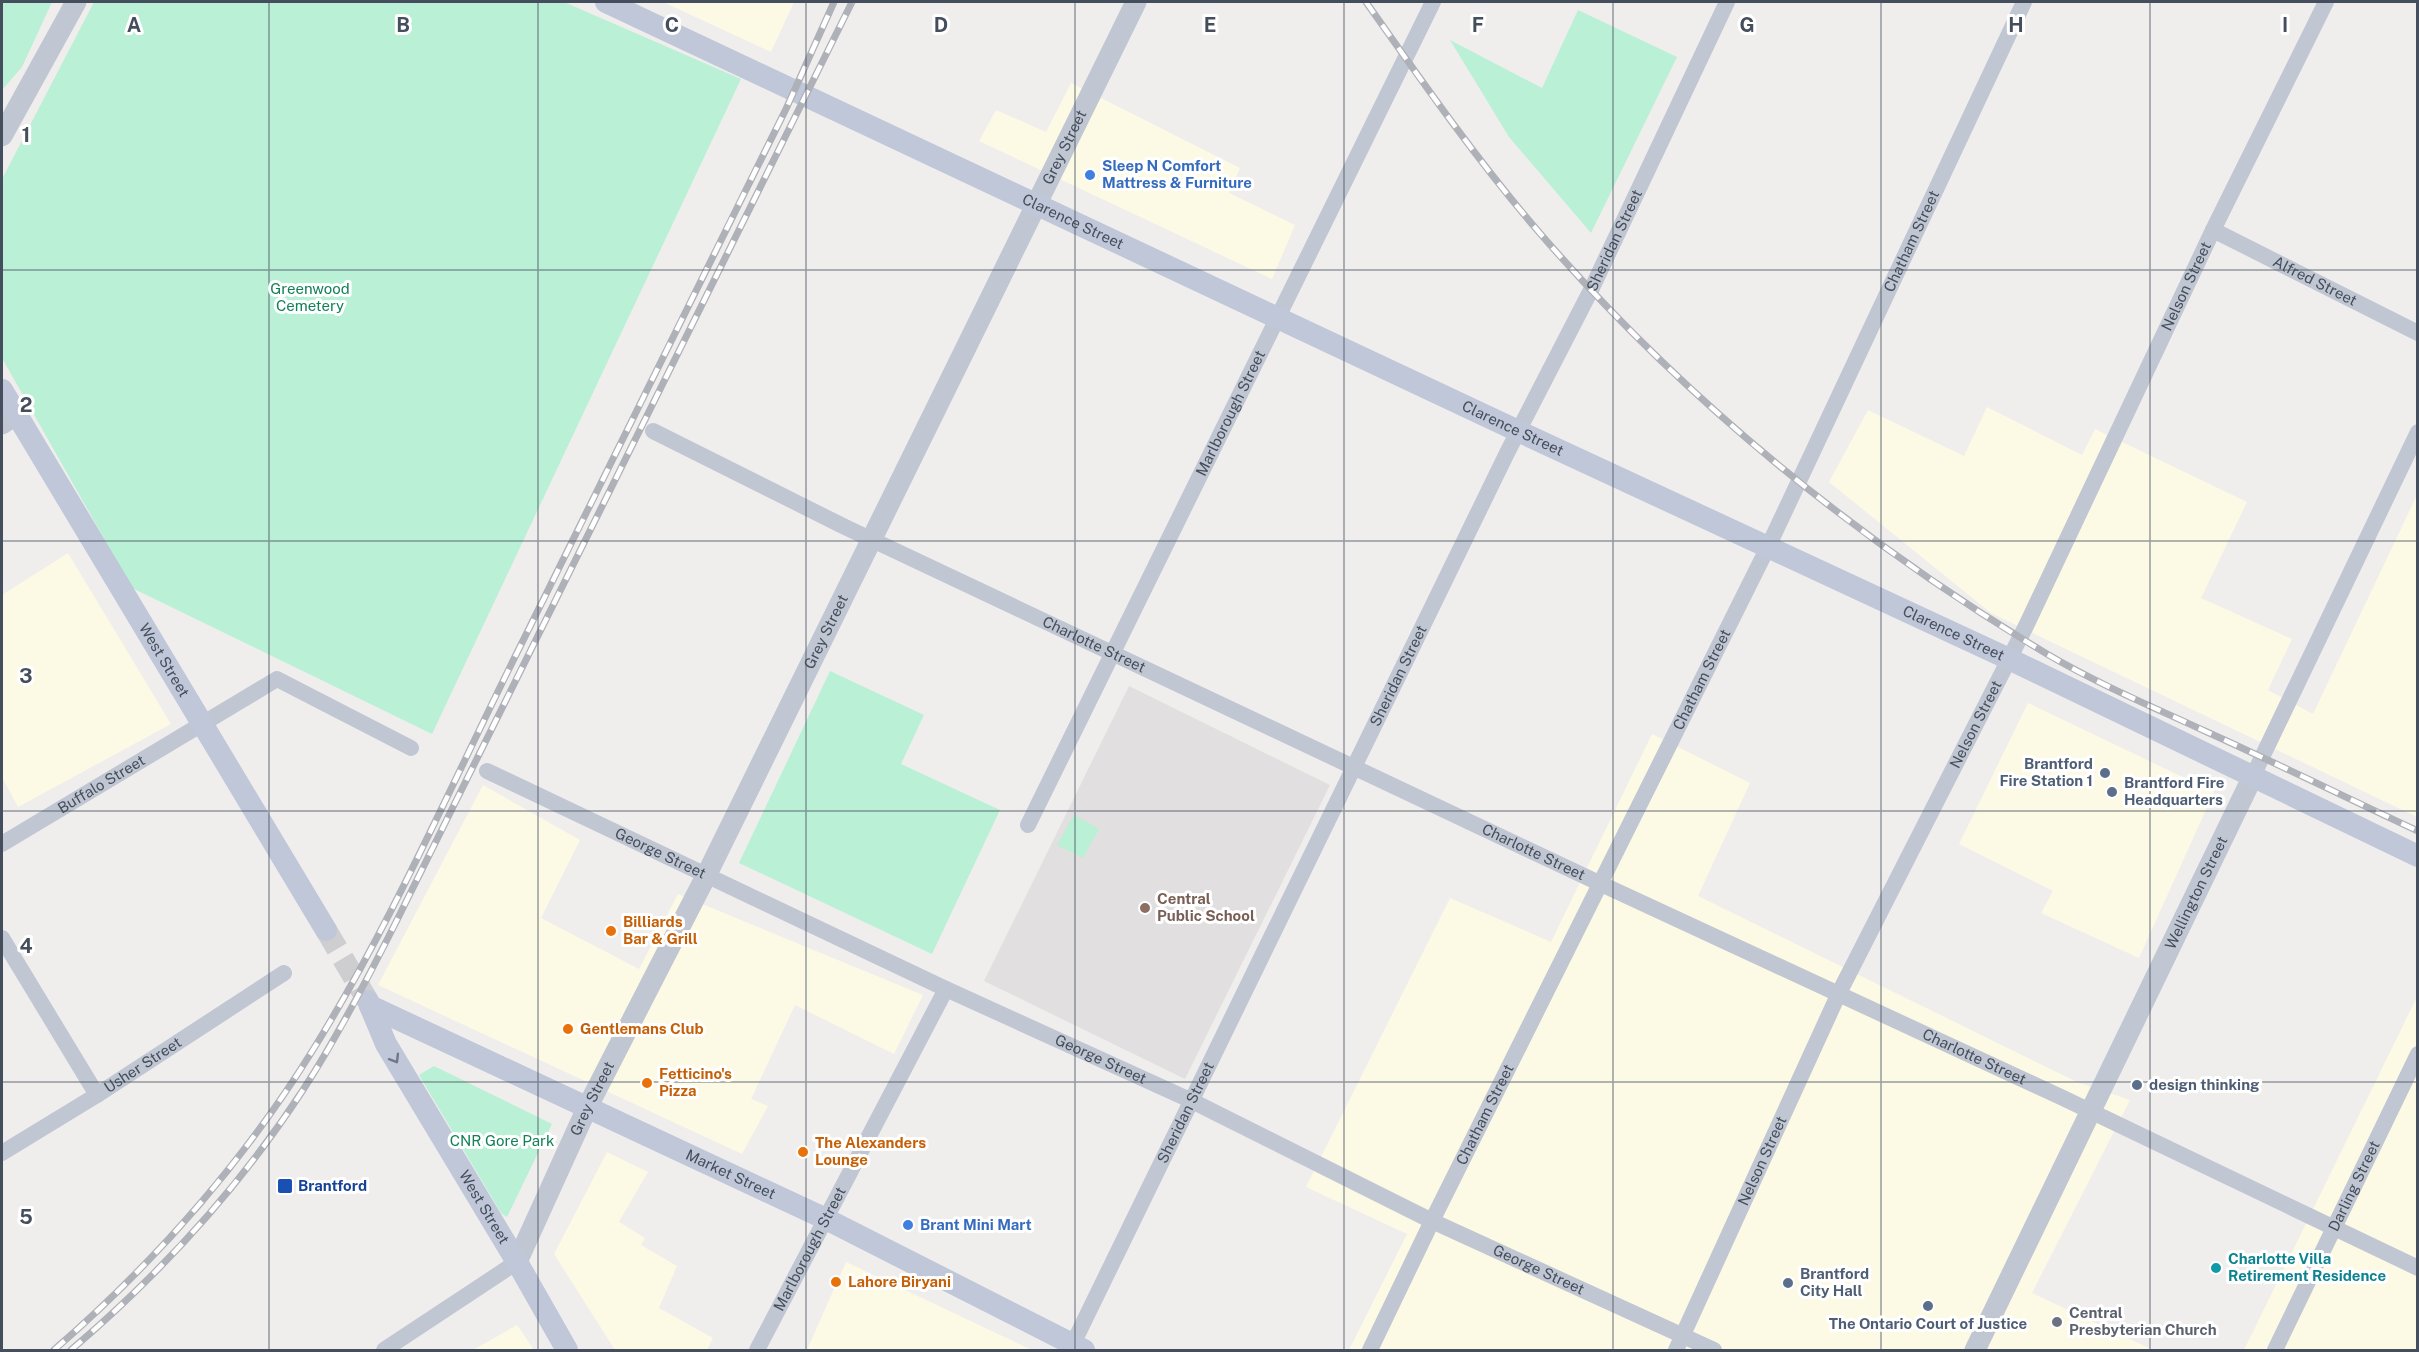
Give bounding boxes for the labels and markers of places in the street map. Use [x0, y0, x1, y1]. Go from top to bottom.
place label: Sleep N Comfort Mattress & Furniture [1102, 157, 1252, 191]
marker: Sleep N Comfort Mattress & Furniture [1083, 168, 1097, 182]
place label: Brantford Fire Station 1 [1999, 755, 2093, 789]
marker: Brantford Fire Station 1 [2098, 766, 2112, 780]
place label: Brantford Fire Headquarters [2124, 774, 2224, 808]
marker: Brantford Fire Headquarters [2105, 785, 2119, 799]
place label: Central Public School [1157, 890, 1255, 924]
marker: Central Public School [1138, 901, 1152, 915]
place label: Billiards Bar & Grill [623, 913, 698, 947]
marker: Billiards Bar & Grill [604, 924, 618, 938]
place label: Gentlemans Club [580, 1020, 704, 1037]
marker: Gentlemans Club [561, 1022, 575, 1036]
place label: Fetticino's Pizza [659, 1065, 732, 1099]
marker: Fetticino's Pizza [640, 1076, 654, 1090]
place label: design thinking [2149, 1076, 2260, 1093]
marker: design thinking [2130, 1078, 2144, 1092]
place label: The Alexanders Lounge [815, 1134, 926, 1168]
marker: The Alexanders Lounge [796, 1145, 810, 1159]
marker: Brantford [276, 1177, 294, 1195]
place label: Brantford [298, 1177, 367, 1194]
place label: Brant Mini Mart [920, 1216, 1032, 1233]
marker: Brant Mini Mart [901, 1218, 915, 1232]
place label: Charlotte Villa Retirement Residence [2228, 1250, 2386, 1284]
marker: Charlotte Villa Retirement Residence [2209, 1261, 2223, 1275]
place label: Brantford City Hall [1800, 1265, 1869, 1299]
place label: Lahore Biryani [848, 1273, 951, 1290]
marker: Lahore Biryani [829, 1275, 843, 1289]
marker: Brantford City Hall [1781, 1276, 1795, 1290]
marker: The Ontario Court of Justice [1921, 1299, 1935, 1313]
place label: Central Presbyterian Church [2069, 1304, 2217, 1338]
place label: The Ontario Court of Justice [1829, 1315, 2027, 1332]
marker: Central Presbyterian Church [2050, 1315, 2064, 1329]

